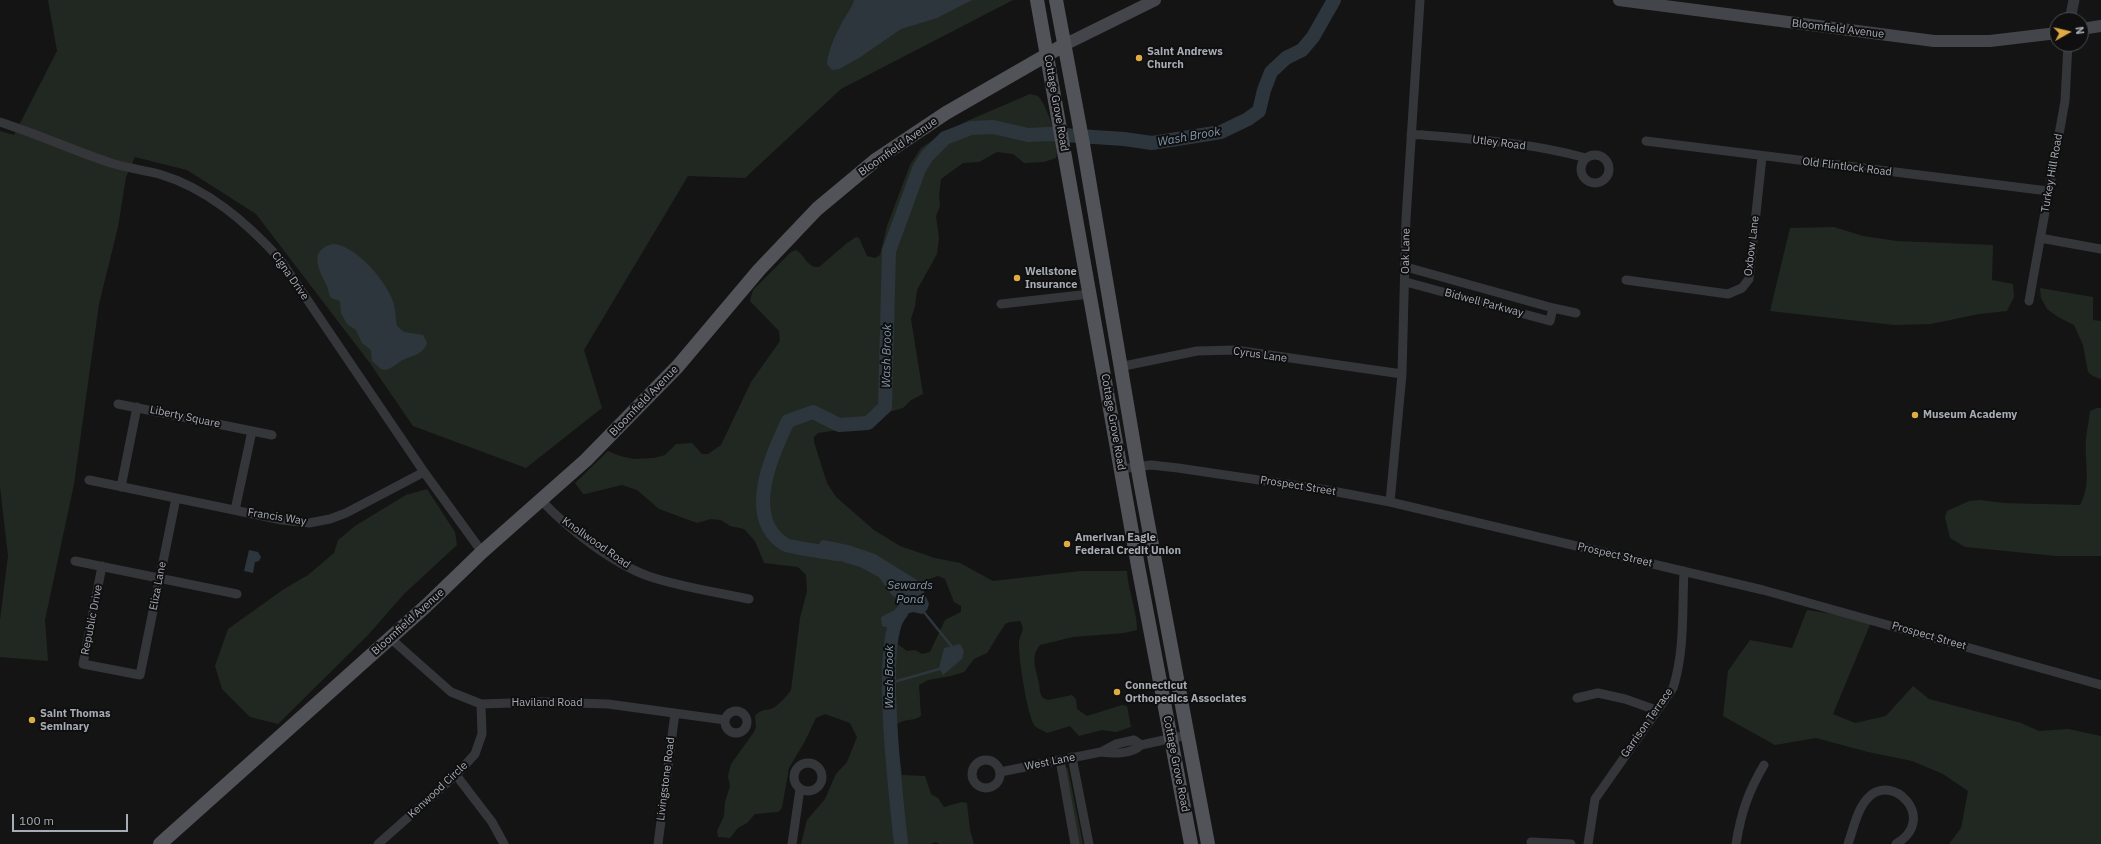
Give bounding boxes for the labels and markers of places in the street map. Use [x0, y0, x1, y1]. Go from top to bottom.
place label: Saint Andrews Church [1147, 45, 1223, 71]
marker: Saint Andrews Church [1134, 53, 1144, 63]
place label: Wellstone Insurance [1025, 265, 1077, 291]
marker: Wellstone Insurance [1012, 273, 1022, 283]
place label: Museum Academy [1923, 408, 2017, 422]
marker: Museum Academy [1910, 410, 1920, 420]
place label: Amerivan Eagle Federal Credit Union [1075, 531, 1181, 557]
marker: Amerivan Eagle Federal Credit Union [1062, 539, 1072, 549]
place label: Connecticut Orthopedics Associates [1125, 679, 1247, 705]
marker: Connecticut Orthopedics Associates [1112, 687, 1122, 697]
place label: Saint Thomas Seminary [40, 707, 110, 733]
marker: Saint Thomas Seminary [27, 715, 37, 725]

